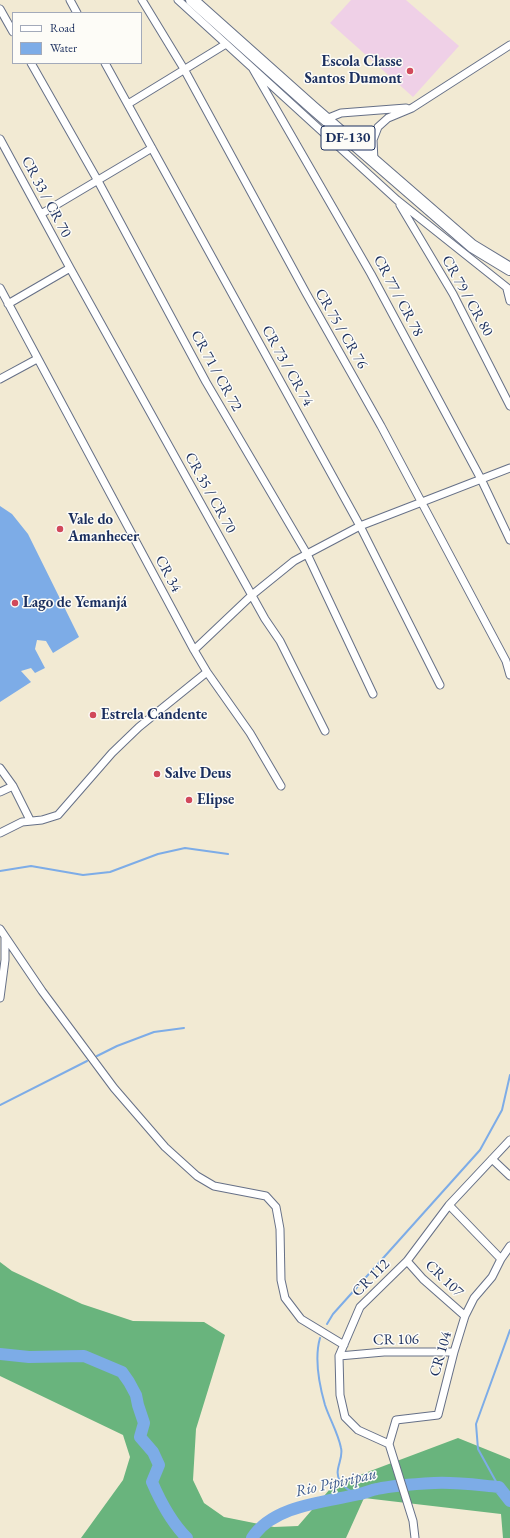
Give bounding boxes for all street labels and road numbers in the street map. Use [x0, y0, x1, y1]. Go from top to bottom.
road number: DF-130 [321, 126, 375, 150]
street label: CR 33 / CR 70 [17, 153, 75, 241]
street label: CR 77 / CR 78 [369, 252, 427, 340]
street label: CR 79 / CR 80 [437, 253, 497, 339]
street label: CR 75 / CR 76 [311, 286, 371, 372]
street label: CR 73 / CR 74 [257, 323, 317, 409]
street label: CR 71 / CR 72 [186, 328, 246, 414]
street label: CR 35 / CR 70 [180, 450, 240, 536]
street label: CR 34 [151, 553, 185, 595]
street label: CR 112 [348, 1255, 394, 1301]
street label: CR 107 [421, 1257, 467, 1301]
street label: CR 104 [426, 1329, 456, 1379]
street label: CR 106 [373, 1331, 419, 1349]

